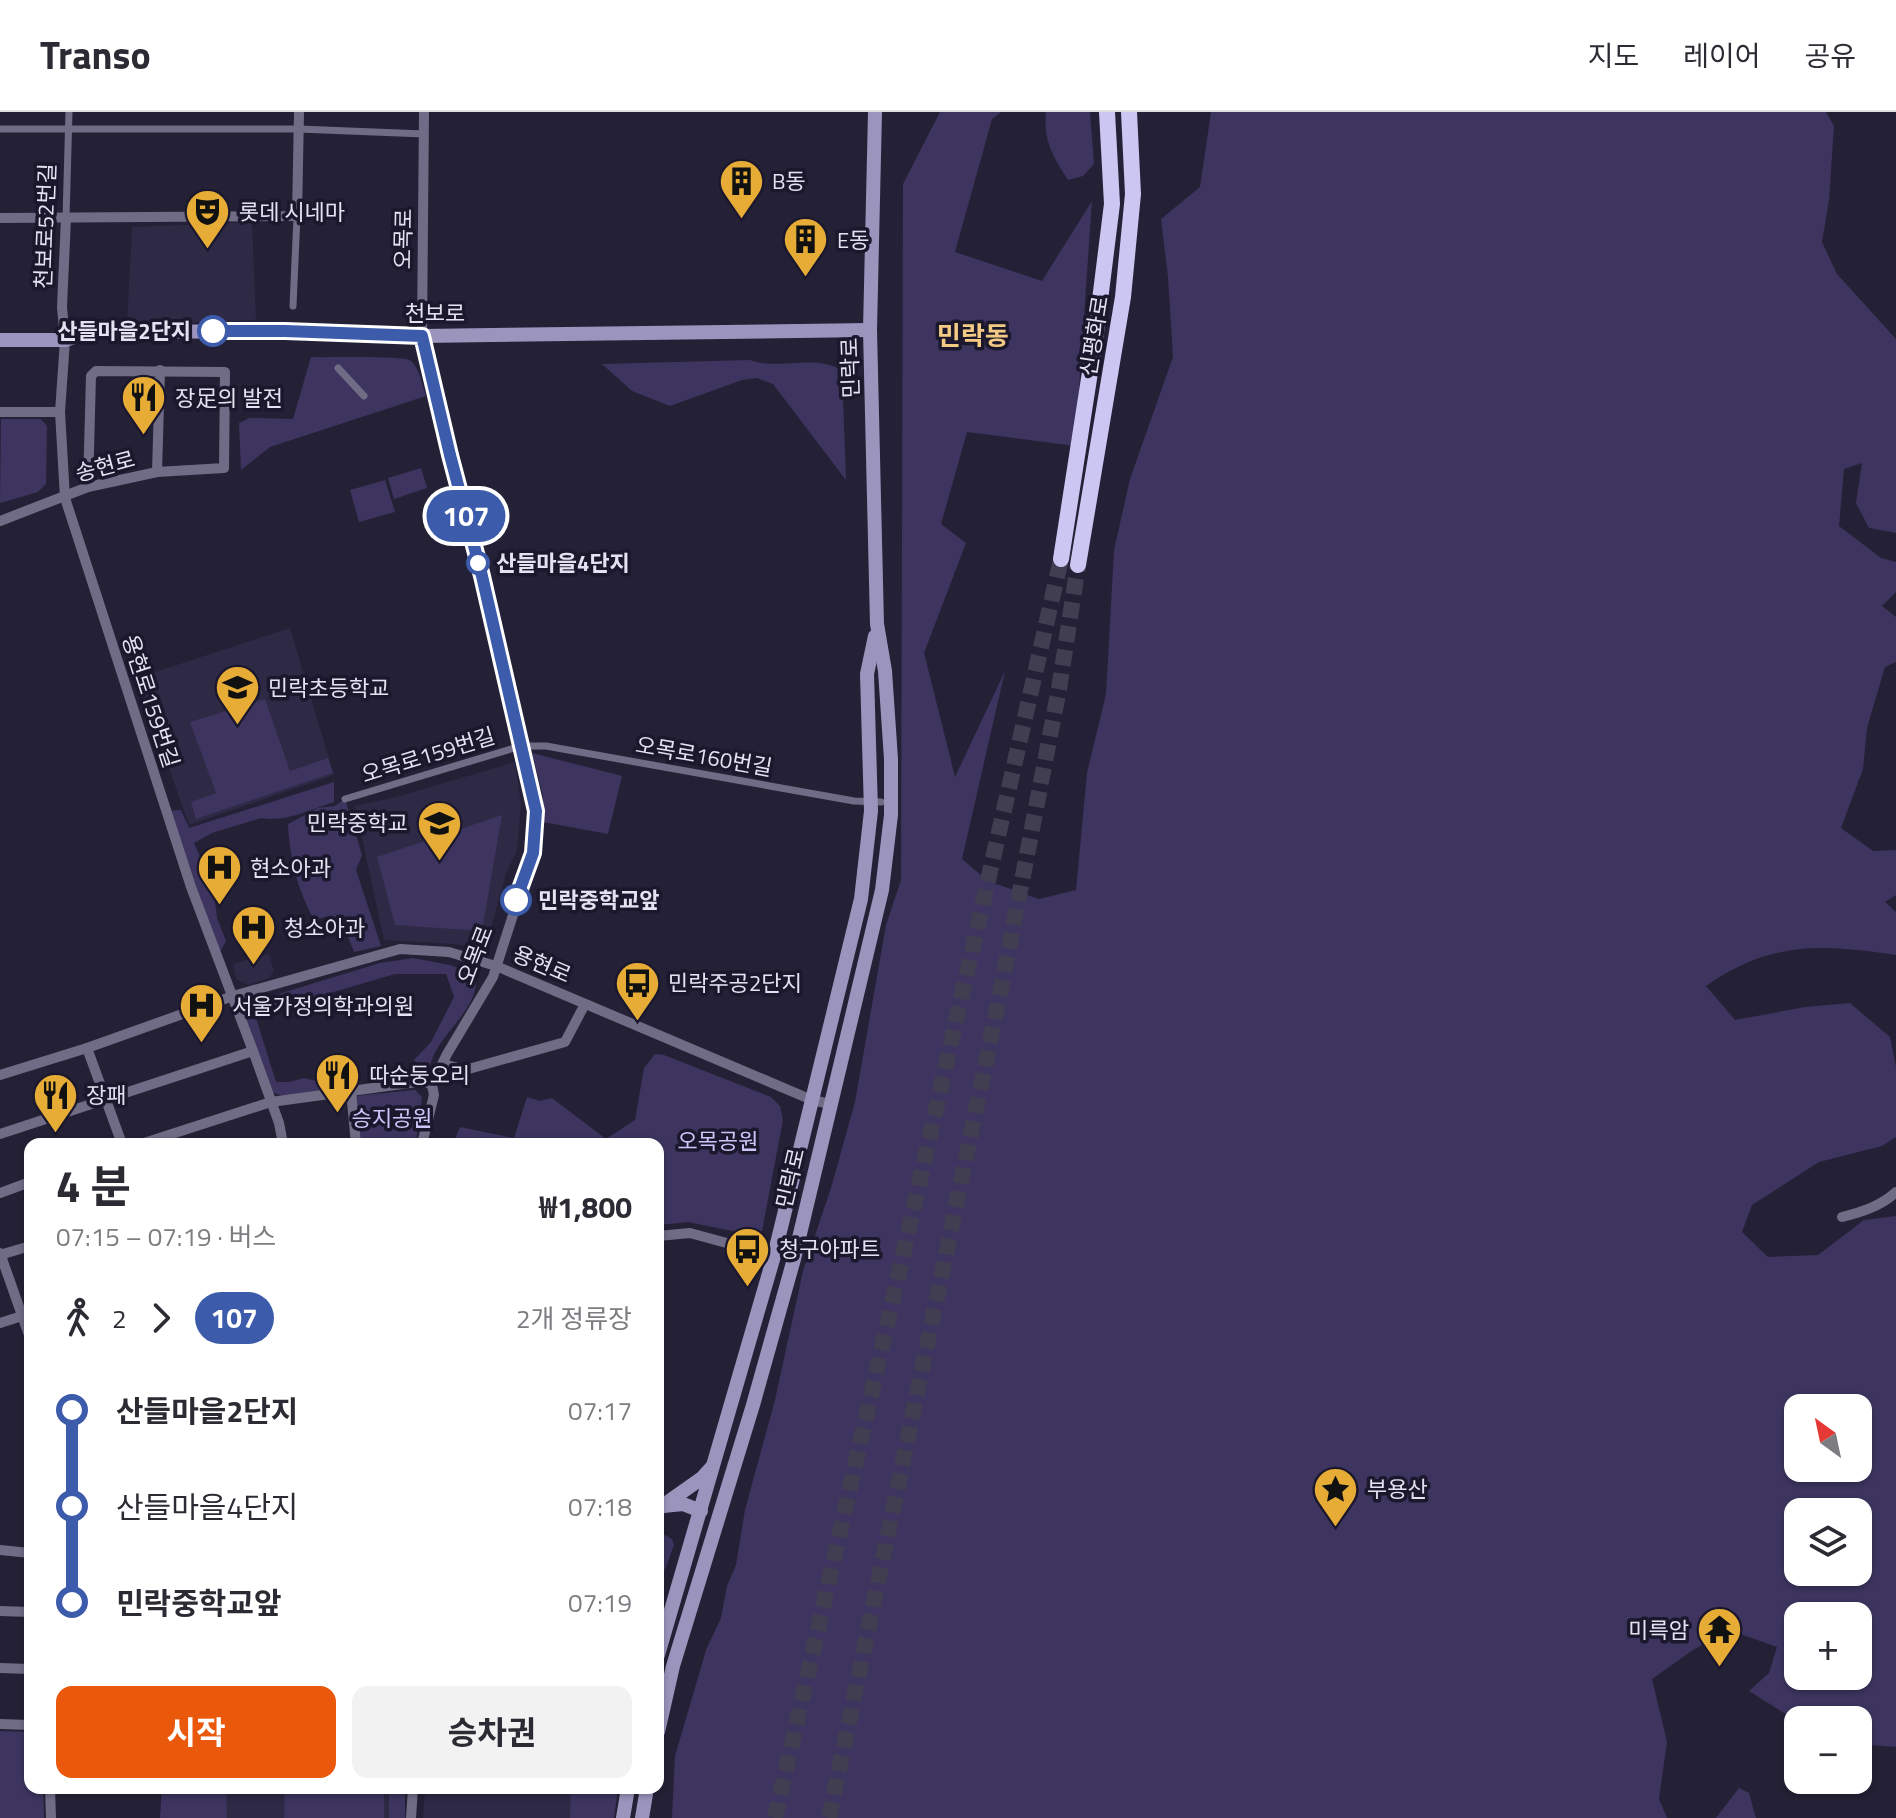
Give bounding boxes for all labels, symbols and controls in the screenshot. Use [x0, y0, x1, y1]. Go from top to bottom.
text: Transo [40, 26, 151, 84]
text: 지도 [1588, 34, 1639, 77]
text: 레이어 [1683, 34, 1760, 77]
text: 공유 [1804, 34, 1856, 77]
building icon: B동 [717, 157, 765, 220]
street label: 천보로52번길 [26, 163, 64, 289]
place label: B동 [772, 164, 806, 198]
theatre icon: 롯데 시네마 [184, 188, 232, 251]
place label: 롯데 시네마 [239, 195, 345, 229]
street label: 오목로 [385, 208, 421, 270]
building icon: E동 [782, 216, 830, 279]
place label: E동 [837, 223, 869, 257]
street label: 신평화로 [1071, 293, 1117, 379]
street label: 천보로 [405, 296, 465, 330]
place label: 산들마을2단지 [57, 314, 191, 348]
marker: 산들마을2단지 [198, 316, 228, 346]
district label: 민락동 [937, 316, 1009, 355]
street label: 민락로 [832, 337, 868, 399]
restaurant icon: 장足의 발전 [120, 374, 168, 437]
place label: 장足의 발전 [175, 381, 283, 415]
street label: 송현로 [71, 442, 139, 490]
line badge: 107 [420, 490, 512, 542]
text: 107 [442, 494, 490, 537]
place label: 산들마을4단지 [496, 546, 630, 580]
marker: 산들마을4단지 [467, 552, 489, 574]
street label: 용현로159번길 [113, 630, 189, 772]
school or university icon: 민락초등학교 [213, 664, 261, 727]
place label: 민락초등학교 [268, 671, 389, 705]
street label: 오목로159번길 [357, 719, 499, 791]
street label: 오목로160번길 [633, 727, 775, 785]
school or university icon: 민락중학교 [415, 799, 463, 862]
place label: 민락중학교 [307, 806, 408, 840]
hospital icon: 현소아과 [195, 844, 243, 907]
place label: 현소아과 [250, 851, 331, 885]
place label: 민락중학교앞 [538, 883, 659, 917]
marker: 민락중학교앞 [501, 885, 531, 915]
hospital icon: 청소아과 [229, 904, 277, 967]
place label: 청소아과 [284, 911, 365, 945]
street label: 오목로 [448, 921, 502, 989]
street label: 용현로 [507, 936, 577, 992]
bus stop icon: 민락주공2단지 [613, 959, 661, 1022]
place label: 민락주공2단지 [668, 966, 802, 1000]
hospital icon: 서울가정의학과의원 [177, 982, 225, 1045]
place label: 서울가정의학과의원 [232, 989, 414, 1023]
restaurant icon: 따순둥오리 [314, 1051, 362, 1114]
place label: 따순둥오리 [369, 1058, 470, 1092]
restaurant icon: 장패 [31, 1071, 79, 1134]
place label: 장패 [86, 1078, 126, 1112]
park label: 승지공원 [352, 1101, 432, 1135]
park label: 오목공원 [678, 1124, 758, 1158]
street label: 민락로 [767, 1145, 813, 1211]
text: 4 분 [56, 1152, 131, 1219]
text: ₩1,800 [539, 1184, 632, 1230]
text: 07:15 – 07:19 · 버스 [56, 1217, 277, 1256]
bus stop icon: 청구아파트 [724, 1225, 772, 1288]
place label: 청구아파트 [779, 1232, 880, 1266]
icon: walk [56, 1296, 100, 1340]
icon: forward [139, 1296, 183, 1340]
text: 107 [211, 1296, 258, 1339]
text: 2 [112, 1299, 127, 1338]
text: 2개 정류장 [516, 1299, 632, 1338]
text: 산들마을2단지 [116, 1388, 298, 1434]
text: 07:17 [568, 1391, 632, 1430]
north arrow [1784, 1394, 1872, 1482]
map controls [1784, 1394, 1872, 1794]
place icon: 부용산 [1312, 1465, 1360, 1528]
place label: 부용산 [1367, 1472, 1428, 1506]
text: 산들마을4단지 [116, 1484, 298, 1530]
text: 07:18 [568, 1487, 632, 1526]
button: layers [1784, 1498, 1872, 1586]
text: 민락중학교앞 [116, 1580, 282, 1626]
text: 07:19 [568, 1583, 632, 1622]
button: + [1784, 1602, 1872, 1690]
temple icon: 미륵암 [1696, 1606, 1744, 1669]
place label: 미륵암 [1628, 1613, 1689, 1647]
button: 시작 [56, 1686, 336, 1778]
button: 승차권 [352, 1686, 632, 1778]
button: − [1784, 1706, 1872, 1794]

